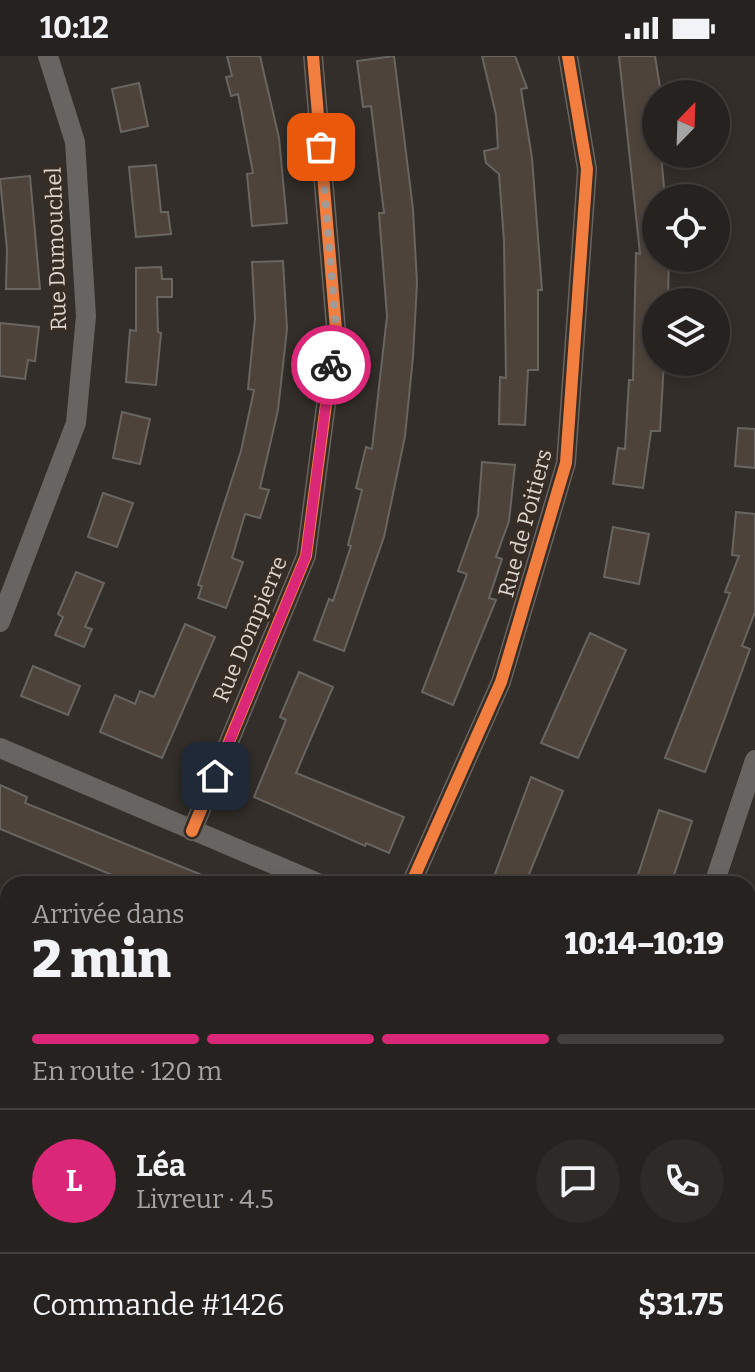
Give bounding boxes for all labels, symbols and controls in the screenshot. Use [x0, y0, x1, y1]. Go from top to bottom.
text: 10:12 [40, 10, 109, 46]
north arrow [642, 80, 730, 168]
map controls [642, 80, 730, 376]
pin [287, 113, 355, 181]
icon: bag [299, 125, 343, 169]
street label: Rue Dumouchel [40, 167, 72, 331]
button: locate [642, 184, 730, 272]
button: layers [642, 288, 730, 376]
courier [291, 325, 371, 405]
icon: bike [309, 343, 353, 387]
street label: Rue de Poitiers [492, 446, 558, 600]
street label: Rue Dompierre [207, 552, 293, 706]
pin [181, 742, 249, 810]
icon: home [193, 754, 237, 798]
text: Arrivée dans [32, 899, 185, 930]
text: 10:14–10:19 [565, 926, 724, 962]
text: 2 min [32, 928, 171, 991]
text: En route · 120 m [32, 1056, 222, 1087]
button: chat [536, 1139, 620, 1223]
button: phone [640, 1139, 724, 1223]
text: Léa [136, 1148, 186, 1184]
text: L [66, 1163, 82, 1199]
text: Livreur · 4.5 [136, 1184, 274, 1215]
text: Commande #1426 [32, 1287, 284, 1323]
text: $31.75 [638, 1287, 724, 1323]

